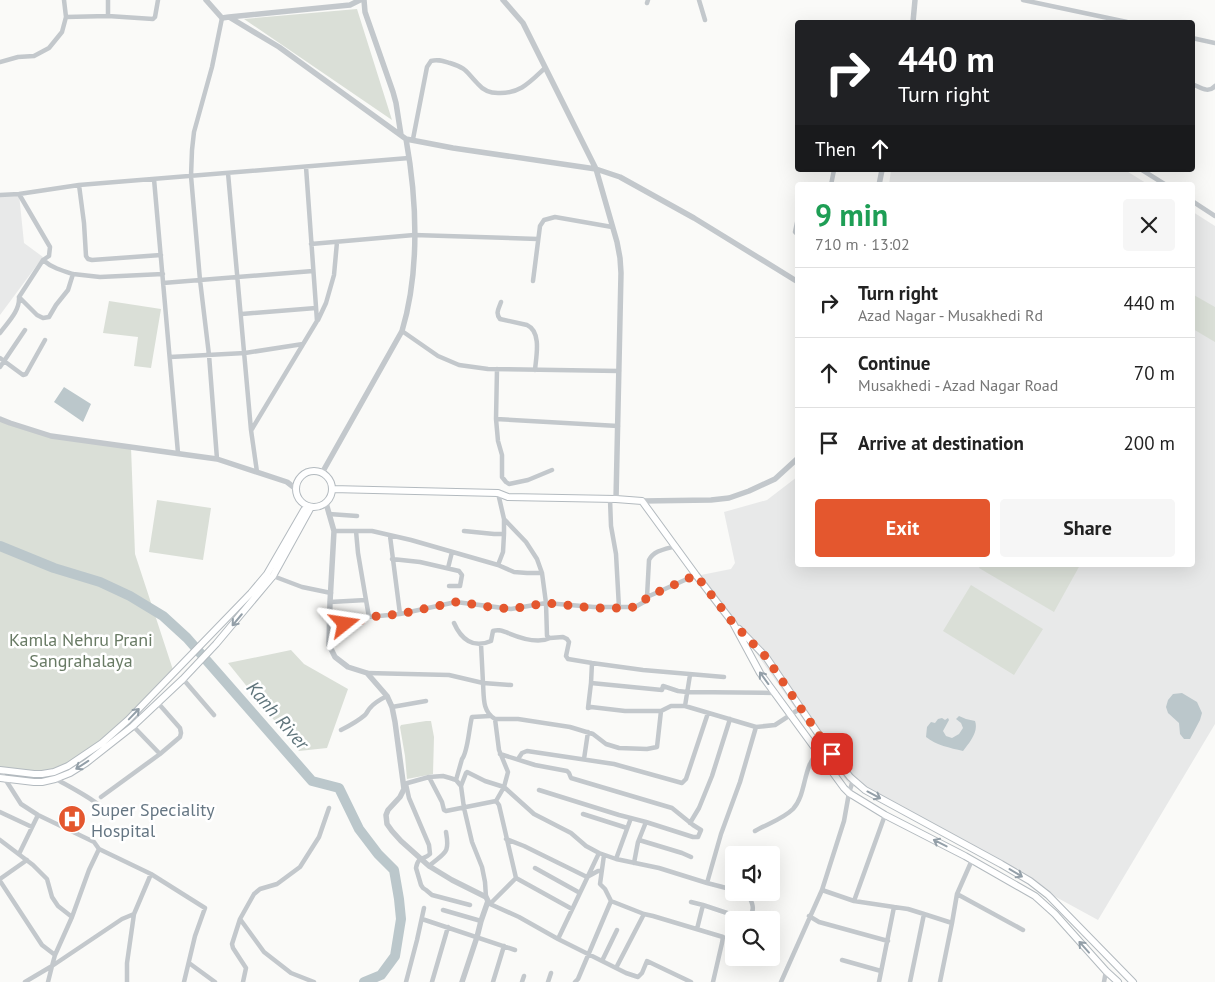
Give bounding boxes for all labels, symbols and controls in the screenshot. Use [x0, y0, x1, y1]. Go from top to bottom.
text: 440 m [898, 36, 995, 82]
icon: right [815, 40, 880, 105]
text: Turn right [898, 80, 990, 108]
icon: ahead [866, 135, 894, 163]
text: Then [815, 137, 856, 161]
text: 9 min [815, 195, 888, 234]
button: close [1123, 199, 1175, 251]
text: 710 m · 13:02 [815, 234, 910, 254]
text: Turn right [858, 281, 938, 305]
icon: right [815, 289, 843, 317]
text: 440 m [1123, 291, 1175, 315]
text: Azad Nagar - Musakhedi Rd [858, 305, 1043, 325]
text: Continue [858, 351, 930, 375]
icon: ahead [815, 359, 843, 387]
text: 70 m [1134, 361, 1175, 385]
text: Musakhedi - Azad Nagar Road [858, 375, 1058, 395]
icon: arrive [815, 429, 843, 457]
text: Arrive at destination [858, 431, 1024, 455]
text: 200 m [1123, 431, 1175, 455]
button: Exit [815, 499, 990, 557]
button: Share [1000, 499, 1175, 557]
position arrow [318, 597, 370, 649]
one-way arrow [231, 613, 242, 626]
park label: Kamla Nehru Prani Sangrahalaya [9, 628, 153, 672]
one-way arrow [759, 671, 769, 685]
water label: Kanh River [242, 676, 316, 756]
one-way arrow [128, 708, 140, 721]
pin [811, 733, 853, 775]
icon: arrive [818, 740, 846, 768]
one-way arrow [75, 760, 89, 771]
one-way arrow [866, 791, 881, 800]
place label: Super Speciality Hospital [91, 798, 215, 842]
hospital icon: Super Speciality Hospital [57, 804, 87, 834]
one-way arrow [932, 838, 947, 848]
map controls [725, 846, 780, 966]
button: sound [725, 846, 780, 901]
one-way arrow [1009, 868, 1023, 878]
button: search [725, 911, 780, 966]
one-way arrow [1078, 940, 1090, 953]

